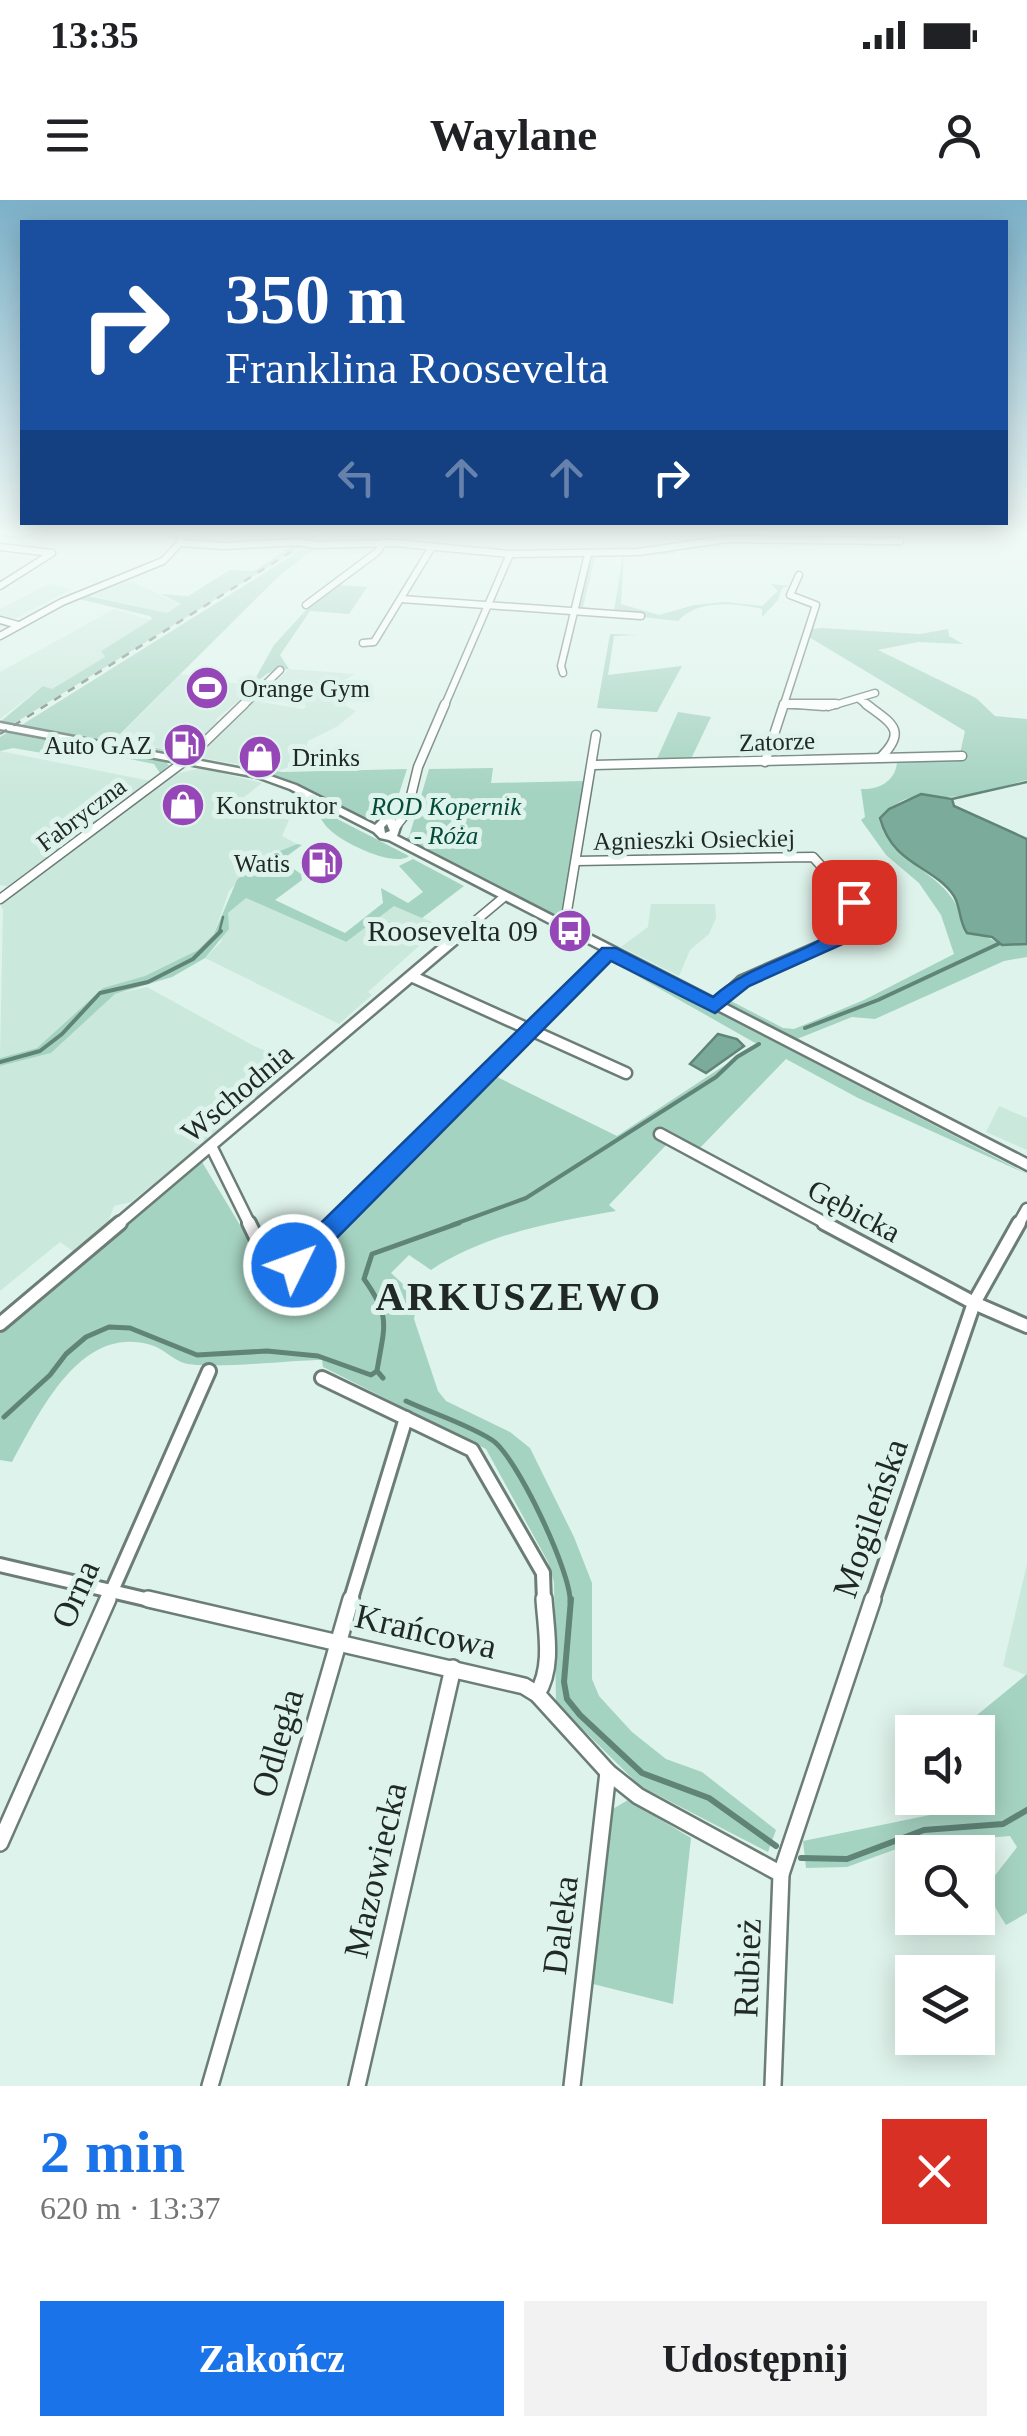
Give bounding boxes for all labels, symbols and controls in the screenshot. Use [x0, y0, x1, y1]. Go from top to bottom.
text: 13:35 [50, 14, 139, 56]
icon: menu [40, 108, 95, 163]
icon: person [932, 108, 987, 163]
text: Waylane [430, 110, 597, 160]
icon: right [60, 260, 190, 390]
text: 350 m [225, 261, 406, 338]
text: Franklina Roosevelta [225, 343, 609, 393]
icon: left [329, 450, 384, 505]
icon: ahead [434, 450, 489, 505]
icon: ahead [539, 450, 594, 505]
icon: right [644, 450, 699, 505]
sports icon: Orange Gym [184, 665, 230, 711]
place label: Orange Gym [240, 675, 370, 702]
fuel station icon: Auto GAZ [162, 722, 208, 768]
street label: Zatorze [738, 727, 816, 756]
place label: Auto GAZ [44, 732, 152, 759]
shop icon: Drinks [237, 734, 283, 780]
place label: Drinks [292, 744, 360, 771]
street label: Fabryczna [32, 772, 131, 857]
shop icon: Konstruktor [160, 782, 206, 828]
place label: Konstruktor [216, 792, 338, 819]
park label: ROD Kopernik - Róża [370, 793, 522, 849]
street label: Agnieszki Osieckiej [593, 824, 795, 855]
fuel station icon: Watis [299, 840, 345, 886]
place label: Watis [234, 850, 290, 877]
pin [812, 860, 897, 945]
icon: arrive [827, 875, 882, 930]
bus stop icon: Roosevelta 09 [547, 908, 593, 954]
place label: Roosevelta 09 [367, 914, 538, 947]
street label: Wschodnia [174, 1037, 299, 1149]
street label: Gębicka [802, 1173, 906, 1249]
position arrow [242, 1213, 346, 1317]
district label: ARKUSZEWO [376, 1274, 663, 1319]
street label: Mogileńska [825, 1433, 916, 1603]
street label: Orna [43, 1554, 108, 1634]
street label: Krańcowa [351, 1596, 501, 1667]
street label: Odległa [243, 1684, 312, 1802]
map controls [895, 1715, 995, 2055]
button: sound [895, 1715, 995, 1815]
street label: Mazowiecka [336, 1778, 415, 1962]
button: search [895, 1835, 995, 1935]
street label: Daleka [535, 1873, 586, 1977]
street label: Rubież [726, 1918, 769, 2018]
button: layers [895, 1955, 995, 2055]
text: 2 min [40, 2119, 185, 2185]
button: close [882, 2119, 987, 2224]
text: 620 m · 13:37 [40, 2190, 220, 2226]
button: Zakończ [40, 2301, 504, 2416]
button: Udostępnij [524, 2301, 987, 2416]

